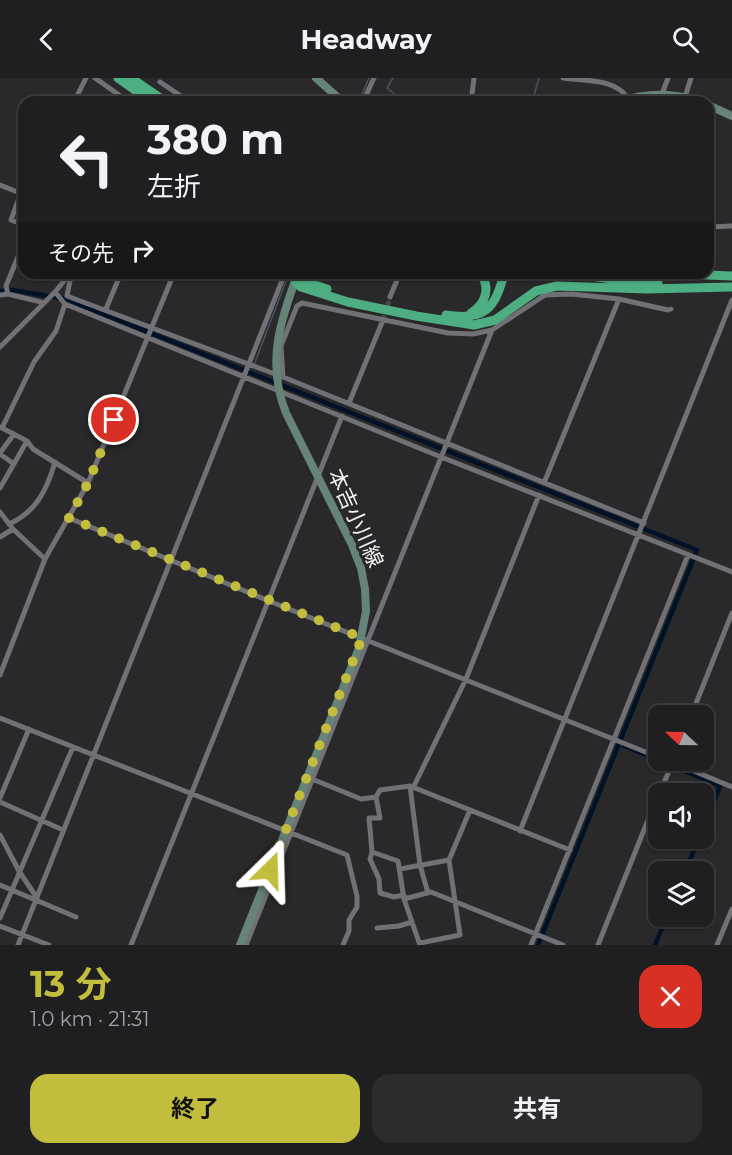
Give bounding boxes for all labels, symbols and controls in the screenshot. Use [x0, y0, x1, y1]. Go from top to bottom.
icon: back [30, 23, 63, 56]
text: Headway [300, 23, 432, 56]
icon: search [669, 23, 702, 56]
text: 380 m [147, 113, 284, 165]
icon: left [48, 120, 126, 198]
text: 左折 [147, 170, 201, 203]
icon: right [126, 234, 159, 267]
text: その先 [48, 240, 114, 267]
pin [88, 394, 139, 445]
icon: arrive [97, 403, 130, 436]
street label: 本吉小川線 [323, 465, 389, 571]
north arrow [648, 705, 714, 771]
map controls [648, 705, 714, 927]
button: sound [648, 783, 714, 849]
position arrow [238, 838, 302, 902]
button: layers [648, 861, 714, 927]
text: 13 分 [30, 962, 112, 1006]
button: close [639, 965, 702, 1028]
text: 1.0 km · 21:31 [30, 1007, 150, 1031]
button: 終了 [30, 1074, 360, 1143]
button: 共有 [372, 1074, 702, 1143]

